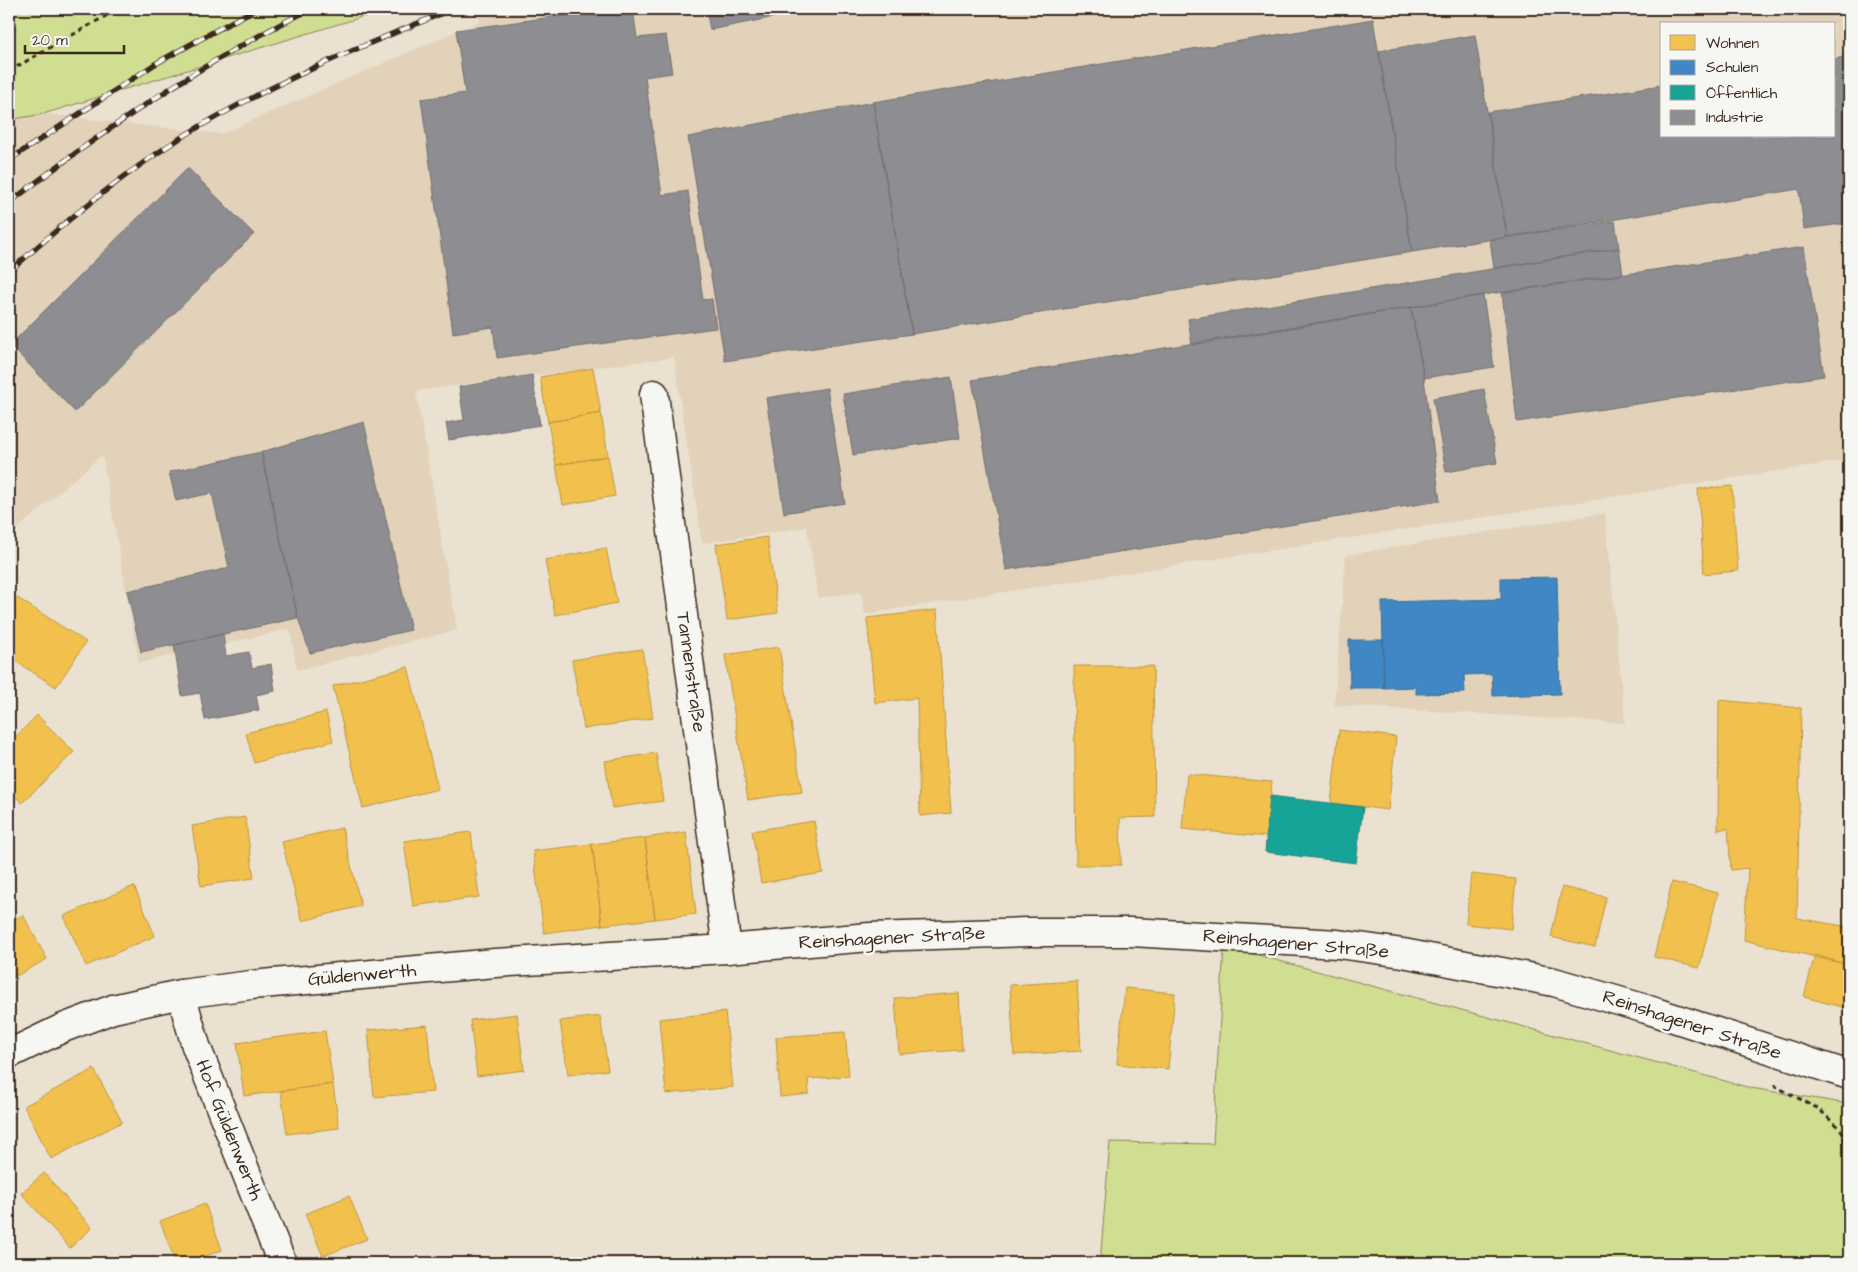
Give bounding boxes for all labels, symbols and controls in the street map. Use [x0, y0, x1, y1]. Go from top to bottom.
scale bar [25, 22, 124, 54]
legend [1660, 22, 1836, 138]
text: 20 m [32, 30, 68, 51]
text: Wohnen [1706, 33, 1760, 54]
text: Schulen [1706, 57, 1759, 78]
text: Öffentlich [1706, 83, 1778, 104]
text: Industrie [1706, 107, 1763, 128]
street label: Tannenstraße [669, 610, 713, 734]
street label: Reinshagener Straße [798, 920, 986, 957]
street label: Reinshagener Straße [1202, 922, 1390, 967]
street label: Güldenwerth [307, 957, 418, 993]
street label: Reinshagener Straße [1599, 983, 1785, 1068]
street label: Hof Güldenwerth [188, 1056, 270, 1205]

